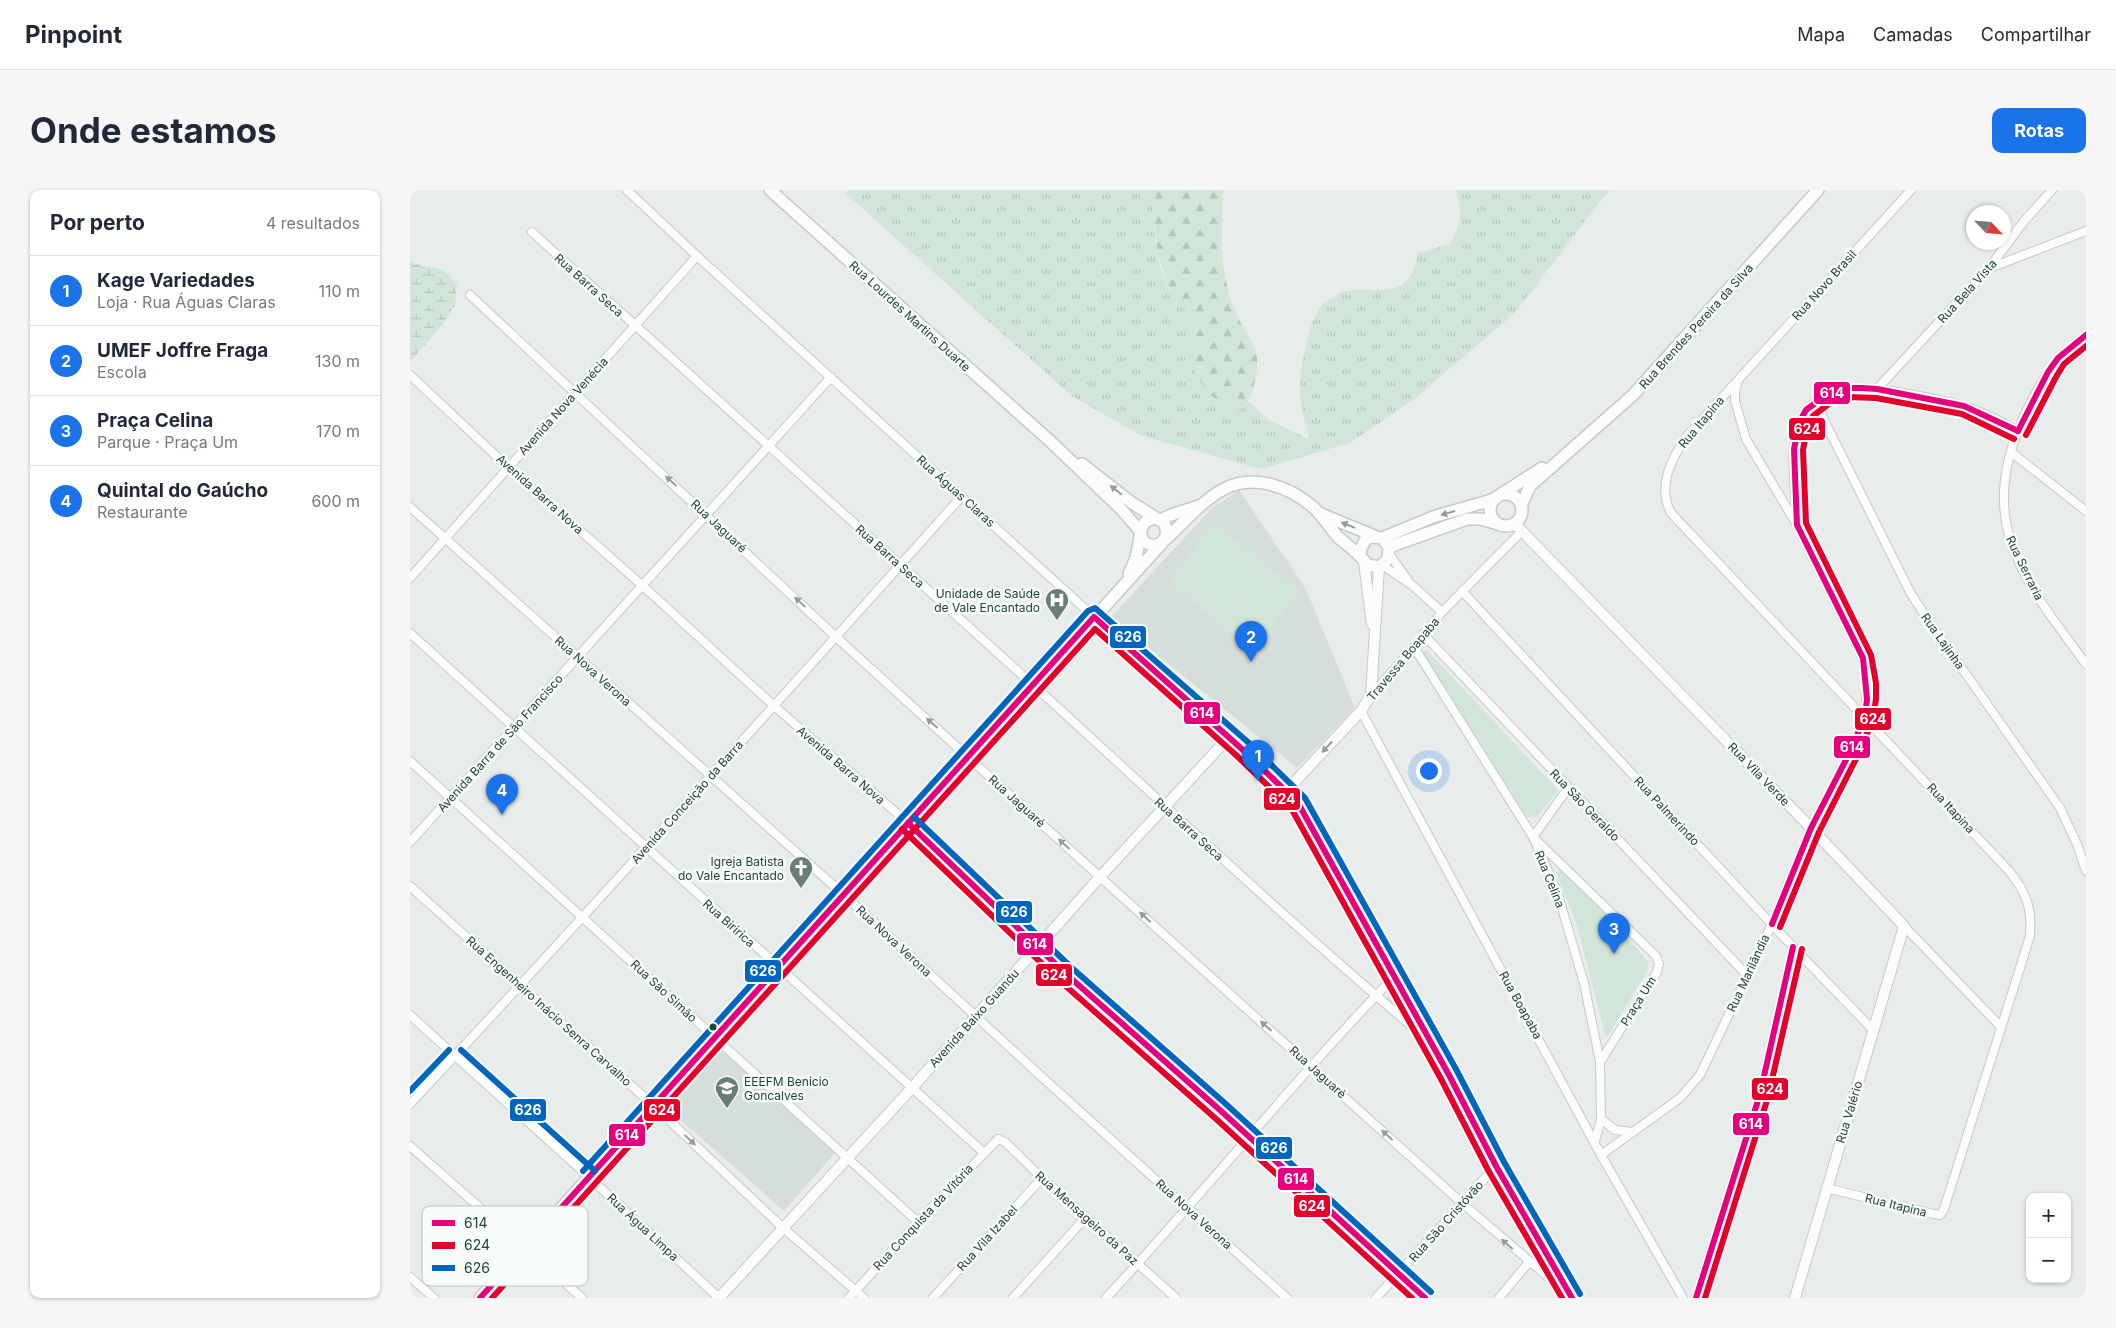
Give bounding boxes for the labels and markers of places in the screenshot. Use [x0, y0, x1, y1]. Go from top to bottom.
place label: Unidade de Saúde de Vale Encantado [934, 586, 1040, 615]
hospital icon: Unidade de Saúde de Vale Encantado [1044, 587, 1070, 621]
pin: 2 [1235, 621, 1267, 662]
pin: 1 [1242, 740, 1274, 781]
pin: 4 [486, 774, 518, 815]
place label: Igreja Batista do Vale Encantado [678, 854, 784, 883]
church icon: Igreja Batista do Vale Encantado [788, 855, 814, 889]
pin: 3 [1598, 913, 1630, 954]
unlabelled marker [708, 1022, 718, 1032]
place label: EEEFM Benicio Goncalves [744, 1074, 829, 1103]
school or university icon: EEEFM Benicio Goncalves [714, 1075, 740, 1109]

